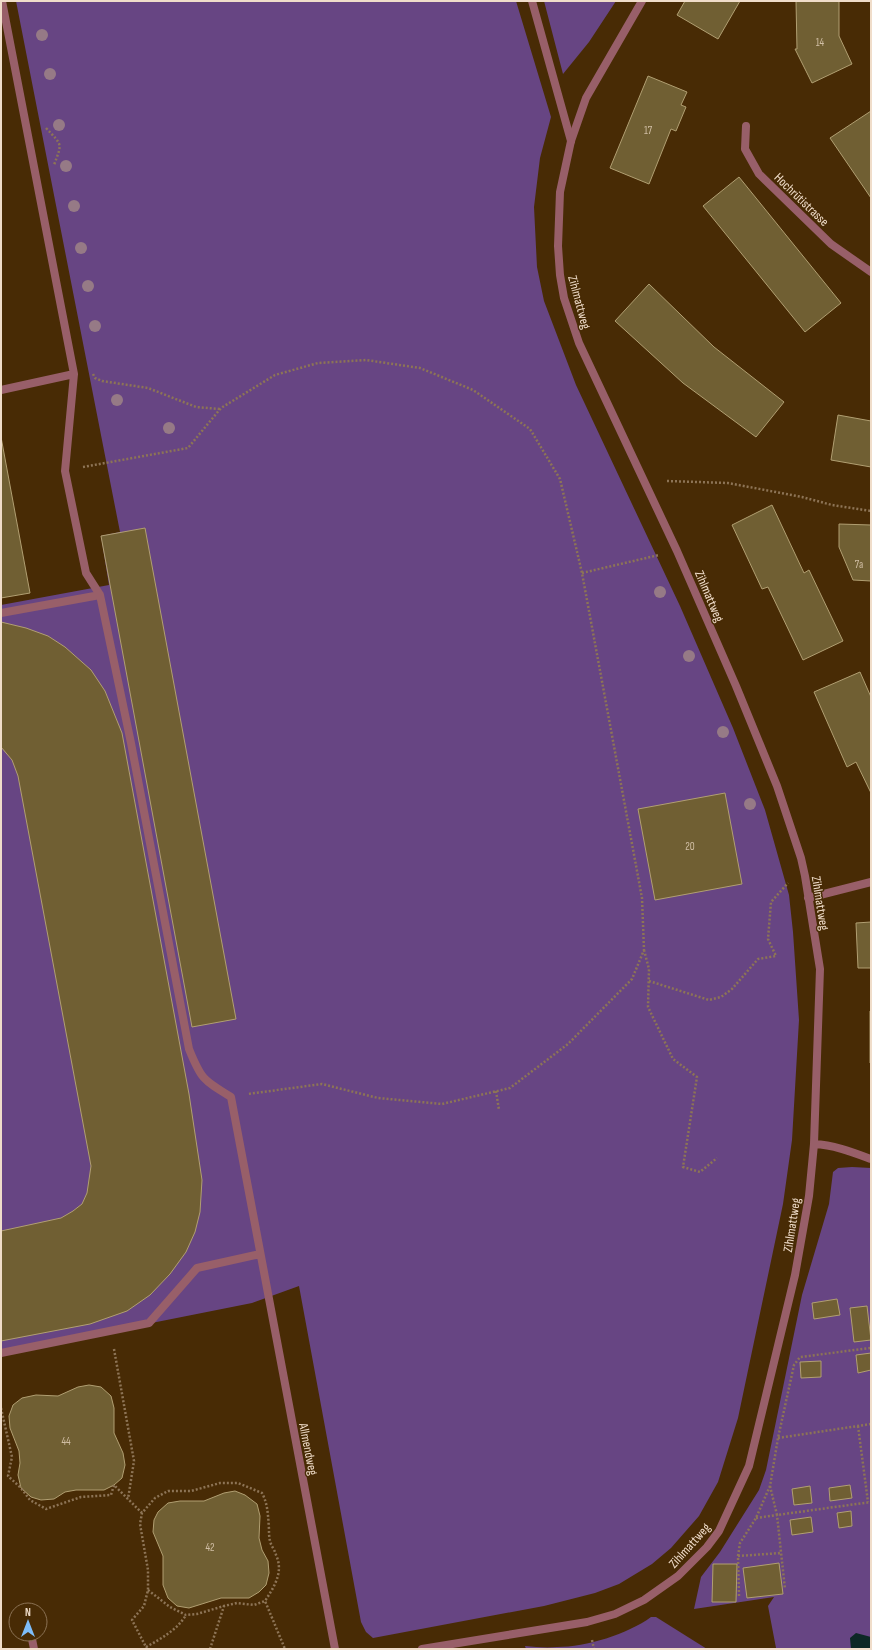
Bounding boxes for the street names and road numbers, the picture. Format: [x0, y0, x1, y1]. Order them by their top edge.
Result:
street label: Hochrütistrasse [771, 170, 832, 230]
street label: Zihlmattweg [564, 274, 594, 331]
street label: Zihlmattweg [691, 568, 727, 625]
street label: Zihlmattweg [808, 875, 832, 931]
street label: Zihlmattweg [780, 1197, 804, 1253]
street label: Allmendweg [295, 1421, 321, 1477]
street label: Zihlmattweg [665, 1520, 714, 1571]

